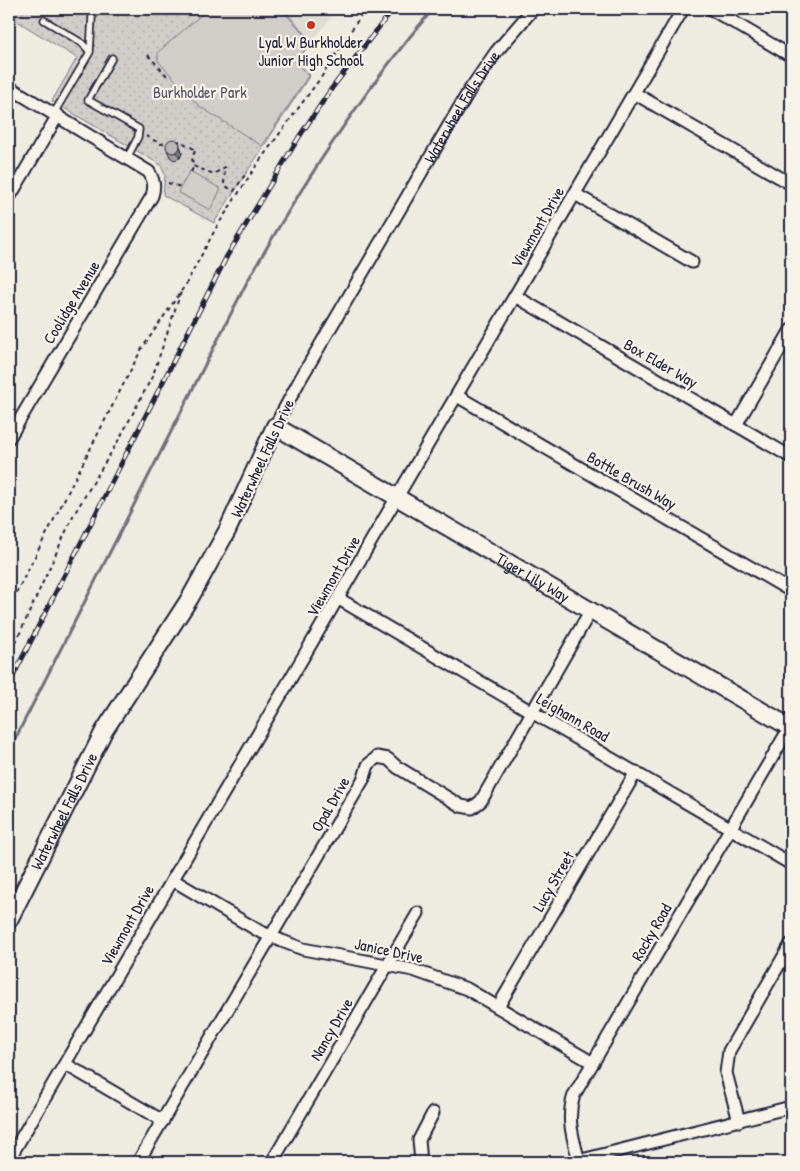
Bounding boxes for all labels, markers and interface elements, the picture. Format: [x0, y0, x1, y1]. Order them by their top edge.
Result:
marker: Lyal W Burkholder Junior High School [305, 19, 317, 31]
place label: Lyal W Burkholder Junior High School [258, 31, 364, 71]
street label: Waterwheel Falls Drive [418, 46, 505, 167]
park label: Burkholder Park [153, 81, 247, 103]
street label: Viewmont Drive [505, 182, 569, 272]
street label: Coolidge Avenue [37, 256, 105, 348]
street label: Box Elder Way [620, 333, 702, 393]
street label: Waterwheel Falls Drive [225, 395, 299, 521]
street label: Bottle Brush Way [583, 445, 681, 515]
street label: Viewmont Drive [301, 531, 365, 621]
street label: Tiger Lily Way [492, 547, 574, 607]
street label: Leighann Road [533, 687, 613, 747]
street label: Waterwheel Falls Drive [25, 748, 103, 873]
street label: Opal Drive [305, 772, 355, 836]
street label: Lucy Street [527, 846, 579, 915]
street label: Viewmont Drive [95, 880, 159, 970]
street label: Rocky Road [626, 899, 676, 965]
street label: Janice Drive [353, 932, 426, 968]
street label: Nancy Drive [304, 993, 358, 1064]

